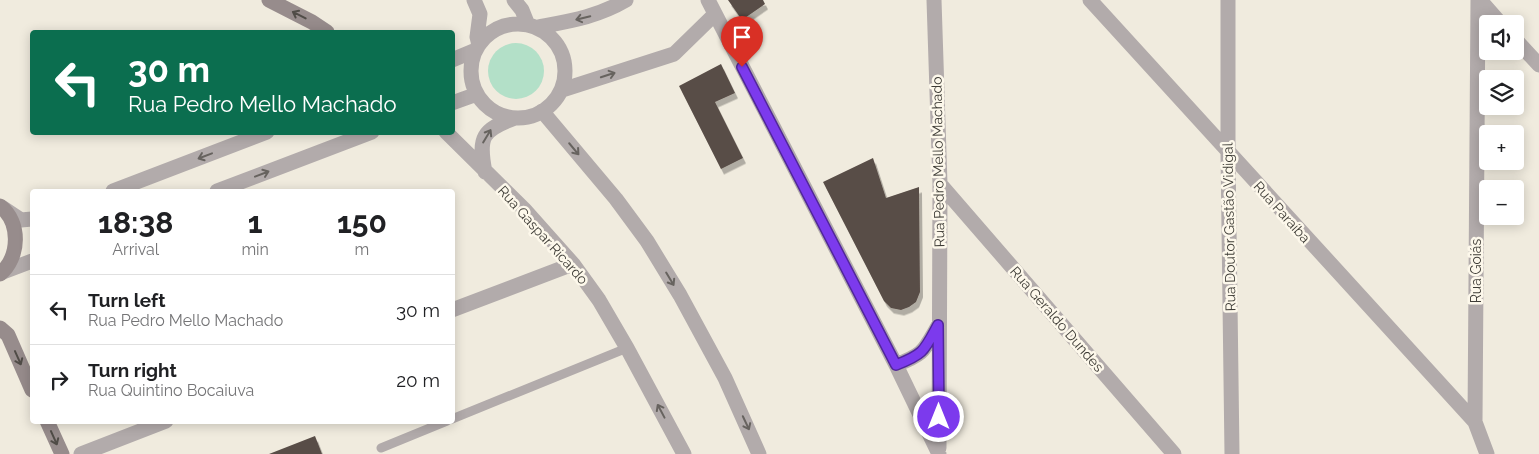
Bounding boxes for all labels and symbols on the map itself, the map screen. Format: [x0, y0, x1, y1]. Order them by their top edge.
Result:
one-way arrow [291, 10, 306, 20]
one-way arrow [576, 14, 592, 23]
pin [721, 16, 763, 67]
one-way arrow [600, 70, 616, 80]
street label: Rua Pedro Mello Machado [929, 76, 947, 248]
one-way arrow [482, 130, 492, 144]
one-way arrow [568, 142, 579, 155]
street label: Rua Doutor Gastão Vidigal [1220, 142, 1238, 312]
one-way arrow [198, 152, 213, 161]
one-way arrow [254, 169, 269, 178]
street label: Rua Paraíba [1250, 178, 1314, 246]
street label: Rua Gaspar Ricardo [495, 183, 591, 287]
street label: Rua Goiás [1468, 239, 1484, 303]
street label: Rua Geraldo Dundes [1007, 263, 1107, 375]
one-way arrow [666, 272, 676, 286]
one-way arrow [14, 350, 23, 365]
position arrow [912, 390, 964, 442]
one-way arrow [656, 403, 666, 418]
one-way arrow [742, 415, 751, 430]
one-way arrow [50, 430, 59, 445]

